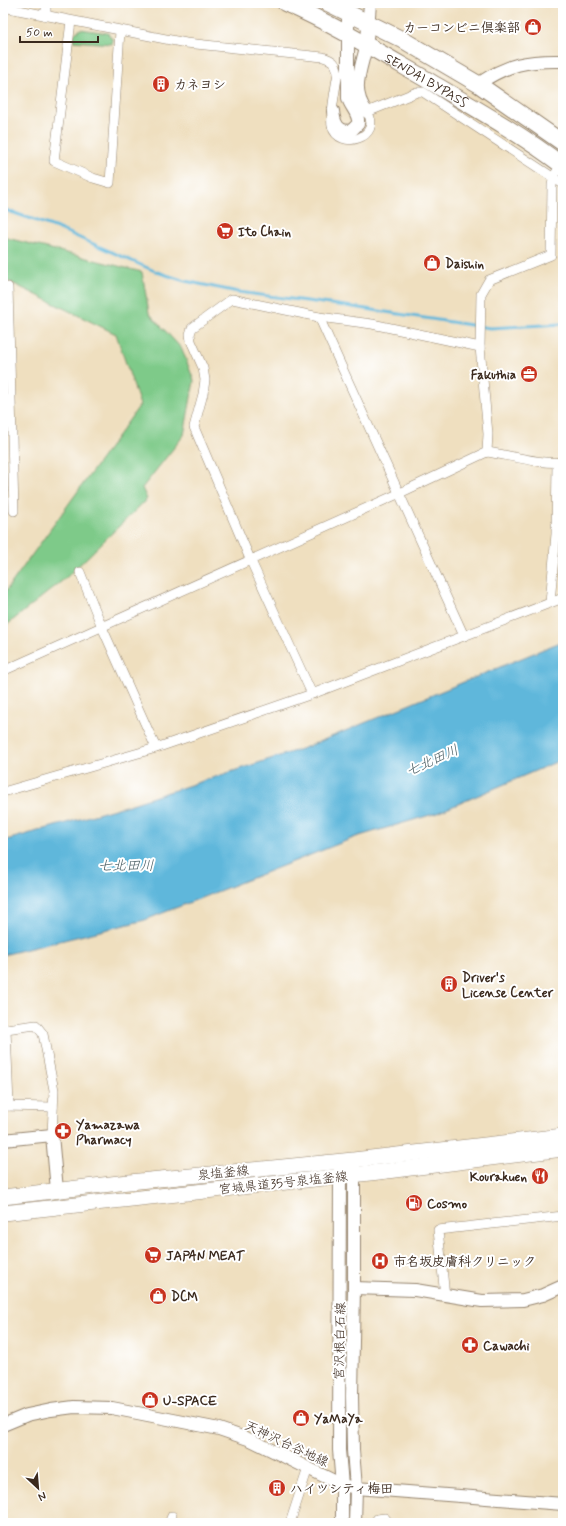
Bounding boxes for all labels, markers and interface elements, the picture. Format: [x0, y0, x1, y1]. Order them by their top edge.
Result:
shop icon: カーコンビニ倶楽部 [523, 17, 543, 37]
scale bar [20, 18, 98, 44]
place label: カーコンビニ倶楽部 [403, 20, 520, 37]
text: 50 m [26, 25, 53, 41]
street label: SENDAI BYPASS [381, 50, 471, 112]
building icon: カネヨシ [151, 74, 171, 94]
place label: カネヨシ [174, 77, 226, 94]
supermarket icon: Ito Chain [215, 221, 235, 241]
place label: Ito Chain [238, 224, 291, 241]
shop icon: Daishin [422, 253, 442, 273]
place label: Daishin [445, 256, 484, 273]
office icon: Fakuthia [519, 364, 539, 384]
place label: Fakuthia [471, 367, 516, 384]
water label: 七北田川 [403, 741, 462, 781]
water label: 七北田川 [98, 857, 154, 875]
place label: Driver's License Center [462, 970, 554, 1002]
building icon: Driver's License Center [439, 974, 459, 994]
place label: Yamazawa Pharmacy [76, 1117, 140, 1149]
pharmacy icon: Yamazawa Pharmacy [53, 1121, 73, 1141]
street label: 泉塩釜線 [196, 1162, 251, 1185]
restaurant icon: Kourakuen [530, 1166, 550, 1186]
street label: 宮城県道35号泉塩釜線 [218, 1168, 350, 1199]
place label: Kourakuen [470, 1169, 527, 1186]
fuel station icon: Cosmo [404, 1193, 424, 1213]
place label: Cosmo [427, 1196, 468, 1213]
supermarket icon: JAPAN MEAT [143, 1245, 163, 1265]
place label: JAPAN MEAT [166, 1248, 246, 1265]
hospital icon: 市名坂皮膚科クリニック [370, 1251, 390, 1271]
place label: 市名坂皮膚科クリニック [393, 1254, 536, 1271]
shop icon: DCM [148, 1286, 168, 1306]
place label: DCM [171, 1289, 198, 1306]
street label: 宮沢根白石線 [331, 1301, 350, 1380]
pharmacy icon: Cawachi [460, 1335, 480, 1355]
place label: Cawachi [483, 1338, 530, 1355]
shop icon: U-SPACE [140, 1390, 160, 1410]
place label: U-SPACE [163, 1393, 218, 1410]
shop icon: YaMaYa [291, 1408, 311, 1428]
place label: YaMaYa [314, 1411, 364, 1428]
street label: 天神沢台谷地線 [242, 1417, 332, 1472]
north arrow [18, 1468, 58, 1508]
building icon: ハイツシティ梅田 [267, 1478, 287, 1498]
place label: ハイツシティ梅田 [290, 1481, 393, 1498]
text: N [36, 1488, 48, 1504]

